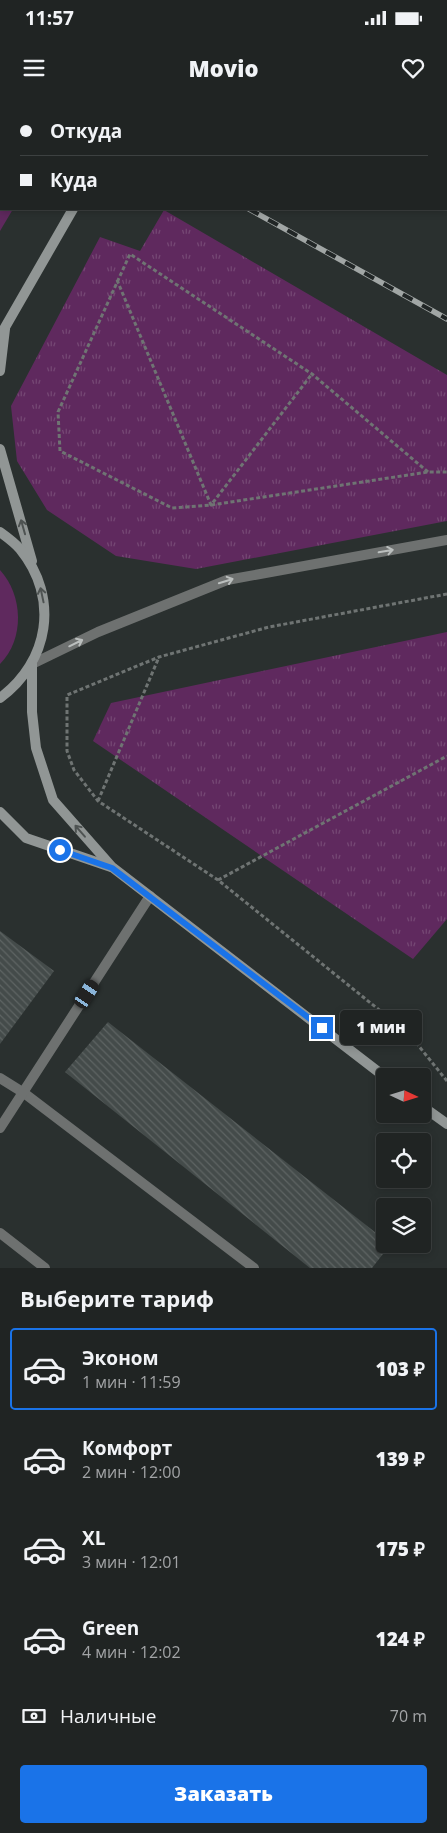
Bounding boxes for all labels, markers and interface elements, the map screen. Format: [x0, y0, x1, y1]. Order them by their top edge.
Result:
text: 11:57 [25, 5, 74, 31]
text: Movio [189, 53, 258, 83]
icon: menu [20, 54, 48, 82]
icon: heart [399, 54, 427, 82]
text: Откуда [50, 118, 122, 144]
text: Куда [50, 167, 98, 193]
one-way arrow [17, 520, 27, 536]
one-way arrow [378, 546, 394, 556]
one-way arrow [218, 575, 234, 585]
one-way arrow [37, 588, 46, 604]
one-way arrow [68, 638, 83, 647]
one-way arrow [75, 824, 86, 837]
route start [49, 839, 71, 861]
car [72, 977, 101, 1011]
callout: 1 мин [340, 1010, 422, 1046]
text: 1 мин [356, 1016, 406, 1038]
route end [311, 1017, 333, 1039]
north arrow [376, 1068, 431, 1122]
map controls [376, 1068, 431, 1253]
button: locate [376, 1133, 431, 1188]
button: layers [376, 1198, 431, 1253]
text: Выберите тариф [20, 1283, 214, 1313]
text: Эконом [82, 1345, 159, 1371]
icon: car [22, 1347, 67, 1392]
text: 103 ₽ [376, 1356, 425, 1382]
text: 1 мин · 11:59 [82, 1371, 181, 1393]
text: Комфорт [82, 1435, 172, 1461]
icon: car [22, 1437, 67, 1482]
text: 139 ₽ [376, 1446, 425, 1472]
text: 2 мин · 12:00 [82, 1461, 181, 1483]
text: XL [82, 1525, 105, 1551]
icon: car [22, 1527, 67, 1572]
text: 175 ₽ [376, 1536, 425, 1562]
text: 3 мин · 12:01 [82, 1551, 181, 1573]
text: Green [82, 1615, 139, 1641]
icon: car [22, 1617, 67, 1662]
text: 124 ₽ [376, 1626, 425, 1652]
text: 4 мин · 12:02 [82, 1641, 181, 1663]
icon: cash [20, 1702, 48, 1730]
text: Наличные [60, 1703, 156, 1729]
text: 70 m [390, 1705, 427, 1727]
button: Заказать [20, 1765, 427, 1823]

